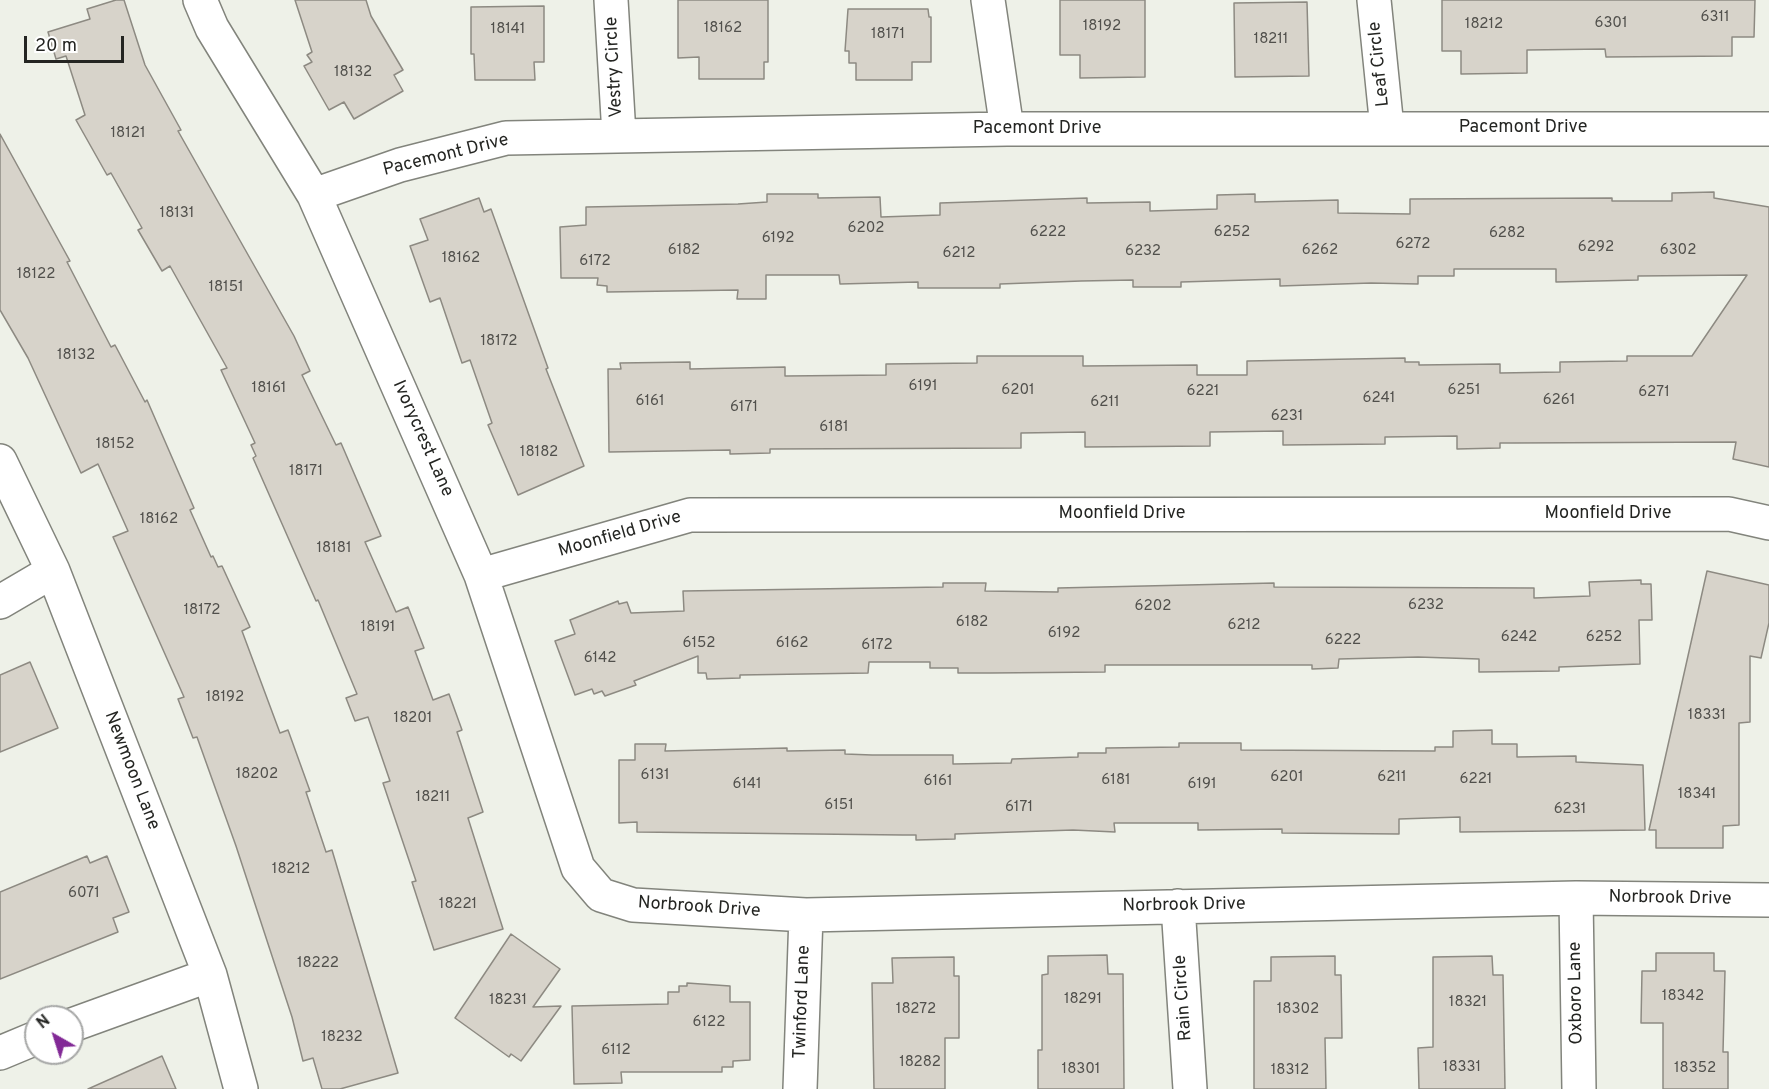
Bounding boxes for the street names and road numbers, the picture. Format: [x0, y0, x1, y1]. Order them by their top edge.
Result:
street label: Vestry Circle [602, 16, 628, 118]
street label: Leaf Circle [1365, 20, 1395, 108]
street label: Pacemont Drive [1459, 117, 1587, 139]
street label: Pacemont Drive [973, 118, 1101, 140]
street label: Pacemont Drive [381, 130, 511, 182]
street label: Ivorycrest Lane [387, 378, 457, 500]
street label: Moonfield Drive [1059, 503, 1185, 525]
street label: Moonfield Drive [1545, 503, 1671, 525]
street label: Moonfield Drive [556, 507, 684, 563]
street label: Newmoon Lane [98, 709, 164, 833]
street label: Norbrook Drive [1608, 887, 1732, 911]
street label: Norbrook Drive [637, 893, 761, 923]
street label: Norbrook Drive [1122, 894, 1246, 918]
street label: Oxboro Lane [1565, 941, 1589, 1045]
street label: Twinford Lane [790, 945, 816, 1059]
street label: Rain Circle [1170, 954, 1198, 1042]

